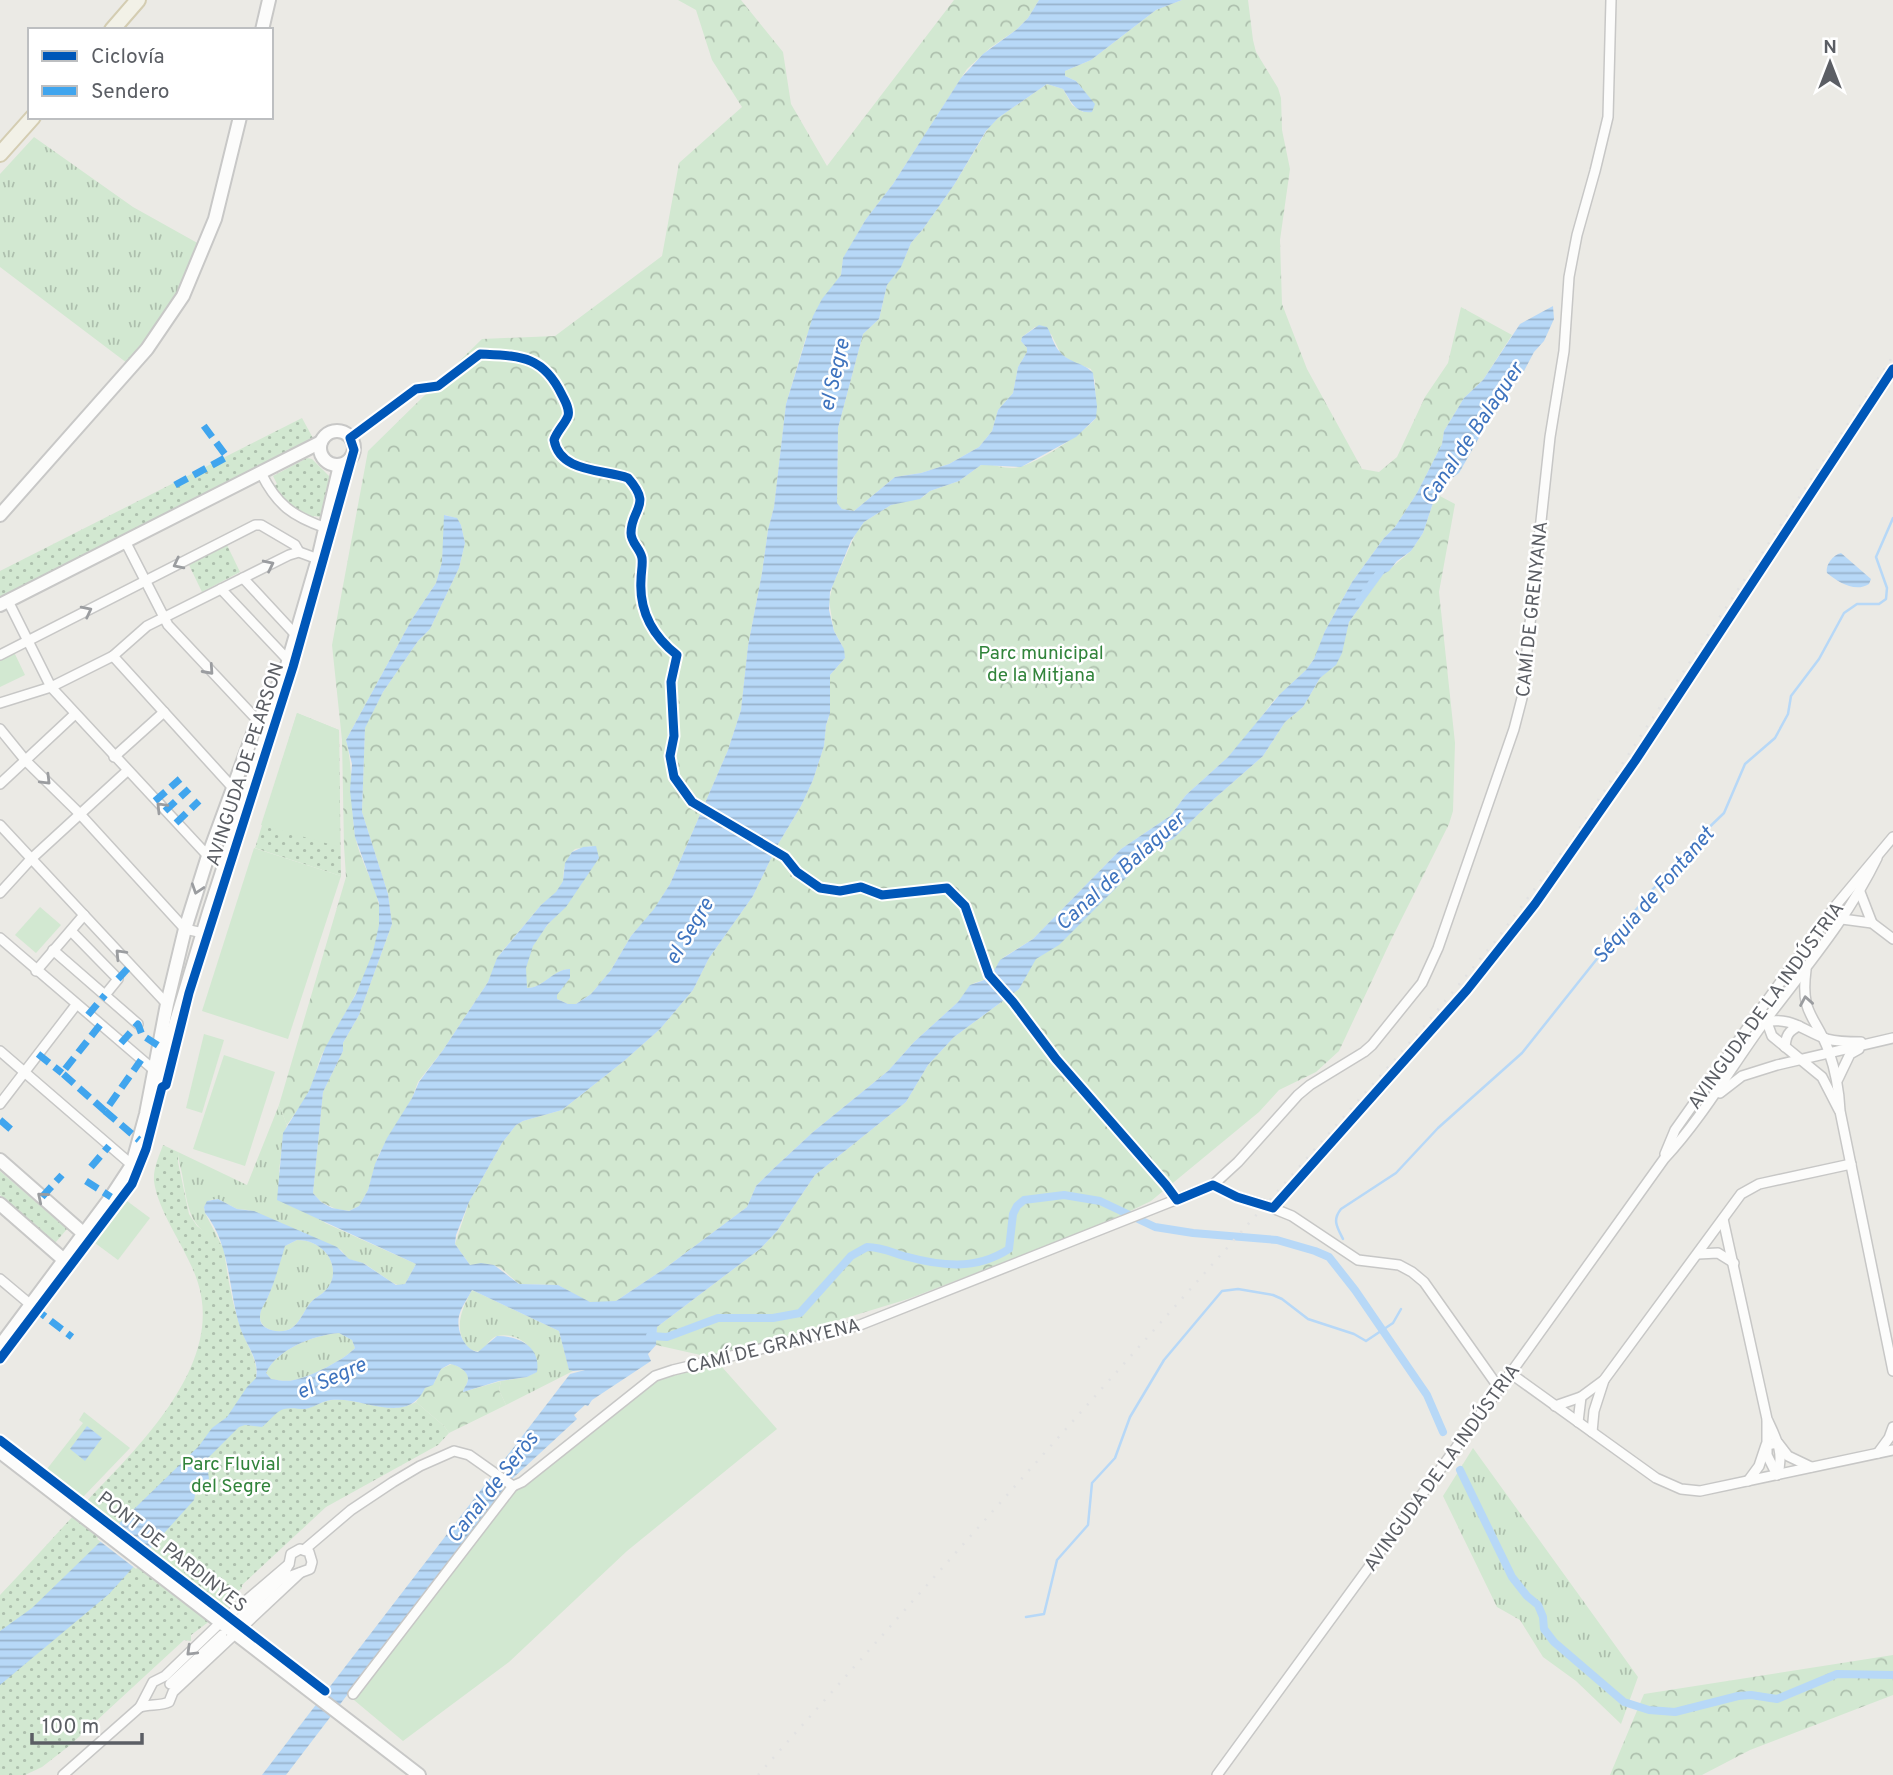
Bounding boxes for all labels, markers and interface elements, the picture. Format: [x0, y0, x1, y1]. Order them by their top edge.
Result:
legend [28, 28, 273, 119]
north arrow [1795, 28, 1865, 98]
text: N [1823, 36, 1837, 60]
text: Ciclovía [91, 44, 165, 71]
text: Sendero [91, 79, 170, 106]
water label: el Segre [814, 335, 857, 414]
water label: Canal de Balaguer [1416, 356, 1532, 510]
street label: CAMÍ DE GRENYANA [1511, 520, 1554, 699]
one-way arrow [173, 556, 185, 570]
one-way arrow [262, 559, 274, 573]
one-way arrow [80, 606, 92, 620]
park label: Parc municipal de la Mitjana [978, 642, 1104, 688]
street label: AVINGUDA DE PEARSON [202, 660, 290, 870]
one-way arrow [200, 661, 213, 674]
one-way arrow [37, 771, 50, 784]
one-way arrow [156, 802, 169, 815]
water label: Canal de Balaguer [1050, 805, 1193, 938]
water label: Séquia de Fontanet [1587, 821, 1722, 970]
one-way arrow [191, 883, 206, 895]
water label: el Segre [660, 892, 721, 970]
street label: AVINGUDA DE LA INDÚSTRIA [1682, 897, 1850, 1115]
one-way arrow [116, 949, 129, 962]
one-way arrow [1800, 995, 1815, 1007]
one-way arrow [37, 1193, 50, 1205]
street label: CAMÍ DE GRANYENA [684, 1313, 863, 1380]
water label: el Segre [293, 1352, 372, 1407]
street label: AVINGUDA DE LA INDÚSTRIA [1358, 1359, 1526, 1577]
water label: Canal de Seròs [441, 1426, 545, 1549]
park label: Parc Fluvial del Segre [182, 1453, 280, 1499]
street label: PONT DE PARDINYES [92, 1487, 251, 1618]
one-way arrow [186, 1643, 199, 1656]
scale bar [32, 1702, 142, 1746]
text: 100 m [42, 1714, 99, 1741]

